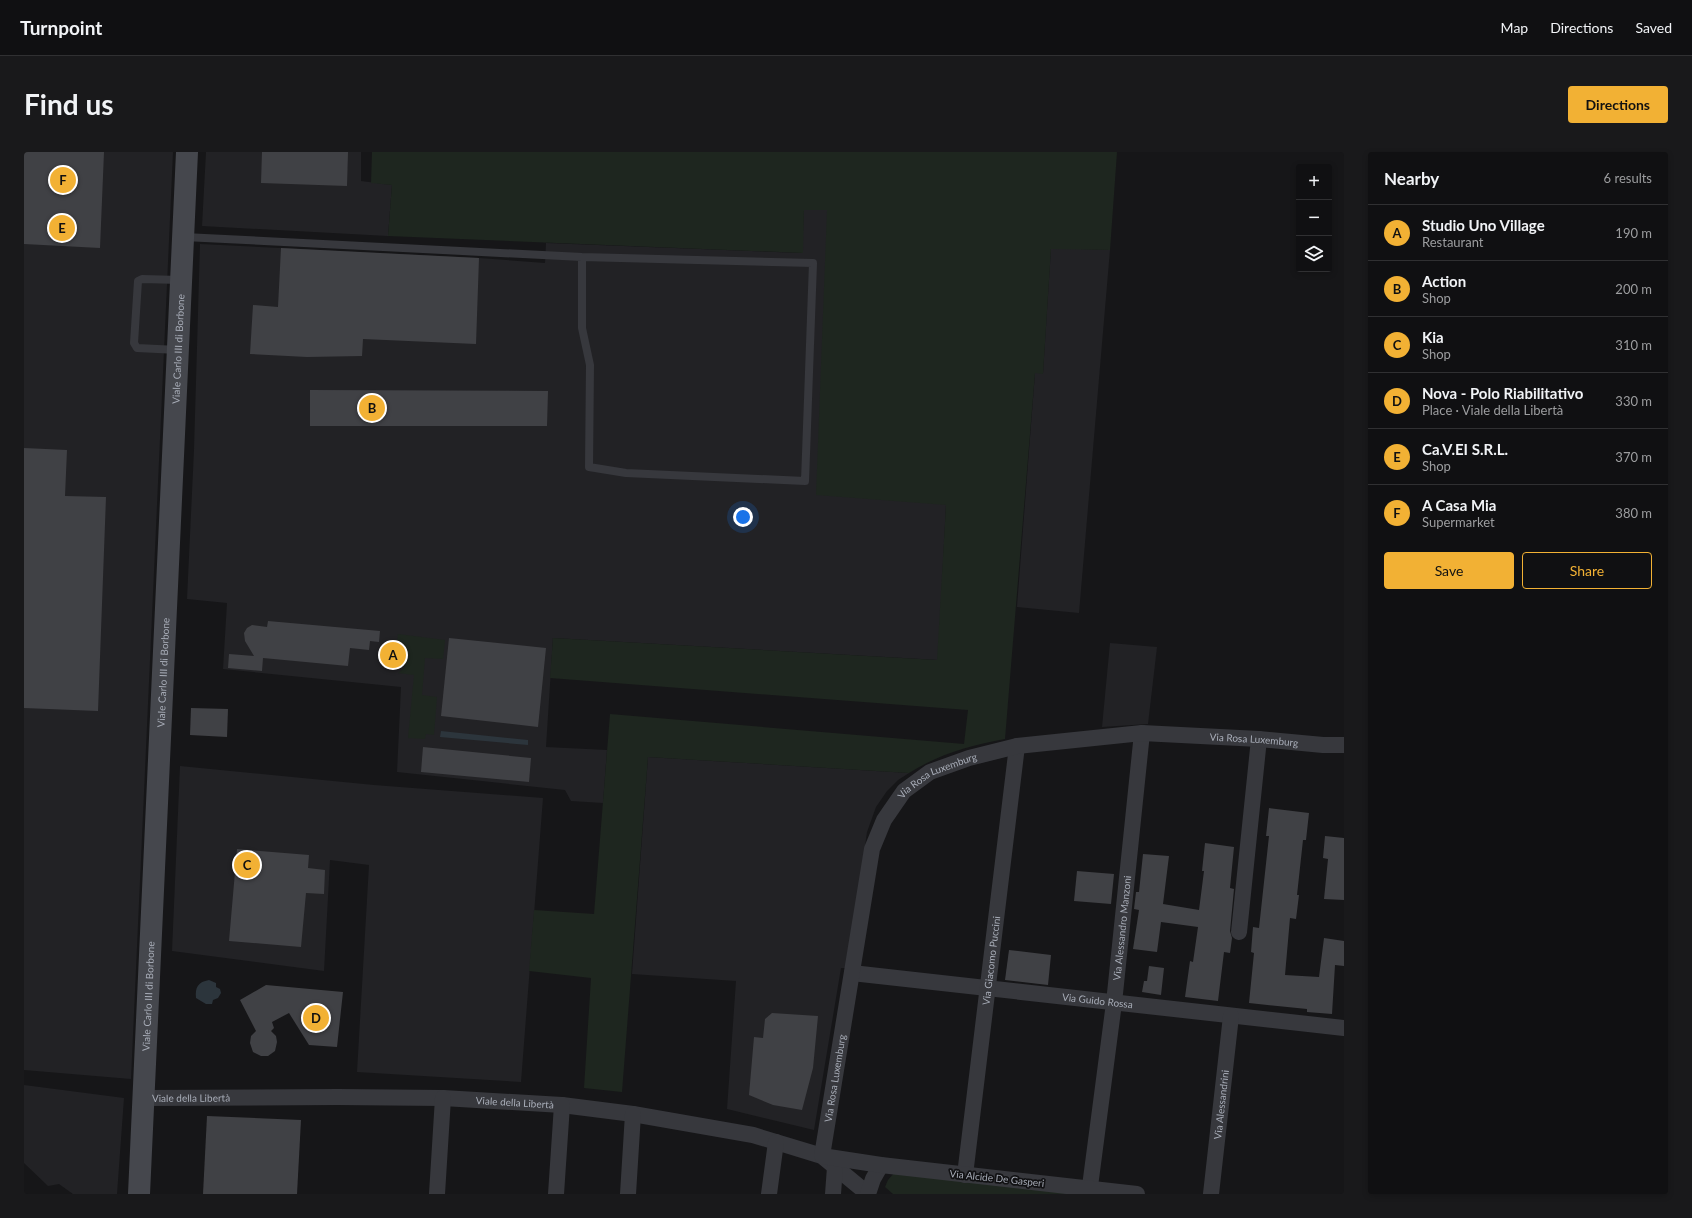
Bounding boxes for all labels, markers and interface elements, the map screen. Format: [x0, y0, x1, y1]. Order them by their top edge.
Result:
text: Turnpoint [20, 16, 102, 39]
text: Map [1501, 19, 1528, 36]
text: Directions [1550, 19, 1613, 36]
text: Saved [1635, 19, 1672, 36]
button: Directions [1568, 86, 1668, 123]
text: Find us [24, 87, 114, 121]
map controls [1296, 164, 1332, 272]
button: + [1296, 164, 1332, 200]
pin: F [50, 165, 76, 195]
text: Nearby [1384, 168, 1439, 189]
text: 6 results [1604, 170, 1652, 186]
button: − [1296, 200, 1332, 236]
pin: E [49, 213, 75, 243]
text: Studio Uno Village [1422, 216, 1545, 234]
text: A [1392, 225, 1402, 241]
text: 190 m [1615, 225, 1652, 241]
text: Restaurant [1422, 234, 1484, 250]
button: layers [1296, 236, 1332, 272]
text: Action [1422, 272, 1466, 290]
text: B [1393, 281, 1401, 297]
text: 200 m [1615, 281, 1652, 297]
text: Shop [1422, 290, 1451, 306]
street label: Viale Carlo III di Borbone [169, 294, 186, 404]
text: Kia [1422, 328, 1444, 346]
text: C [1393, 337, 1401, 353]
text: 310 m [1615, 337, 1652, 353]
text: Shop [1422, 346, 1451, 362]
text: Nova - Polo Riabilitativo [1422, 384, 1583, 402]
pin: B [359, 393, 385, 423]
text: D [1392, 393, 1402, 409]
text: 330 m [1615, 393, 1652, 409]
text: Place · Viale della Libertà [1422, 402, 1563, 418]
text: Ca.V.EI S.R.L. [1422, 440, 1508, 458]
text: E [1393, 449, 1401, 465]
text: 370 m [1615, 449, 1652, 465]
text: Shop [1422, 458, 1451, 474]
text: A Casa Mia [1422, 496, 1496, 514]
text: F [1393, 505, 1401, 521]
text: 380 m [1615, 505, 1652, 521]
your location [733, 507, 753, 527]
text: Supermarket [1422, 514, 1495, 530]
button: Save [1384, 552, 1514, 589]
button: Share [1522, 552, 1652, 589]
street label: Viale Carlo III di Borbone [155, 617, 172, 728]
pin: A [380, 640, 406, 670]
street label: Via Rosa Luxemburg [1209, 730, 1299, 749]
street label: Via Rosa Luxemburg [895, 750, 978, 801]
pin: C [234, 850, 260, 880]
street label: Via Alessandro Manzoni [1110, 875, 1133, 981]
street label: Via Giacomo Puccini [980, 915, 1002, 1006]
street label: Viale Carlo III di Borbone [140, 941, 157, 1051]
street label: Via Guido Rossa [1061, 991, 1133, 1010]
pin: D [303, 1003, 329, 1033]
street label: Via Rosa Luxemburg [822, 1034, 848, 1123]
street label: Via Alessandrini [1211, 1069, 1231, 1140]
street label: Viale della Libertà [152, 1092, 230, 1104]
street label: Viale della Libertà [475, 1094, 554, 1111]
street label: Via Alcide De Gasperi [949, 1167, 1045, 1189]

